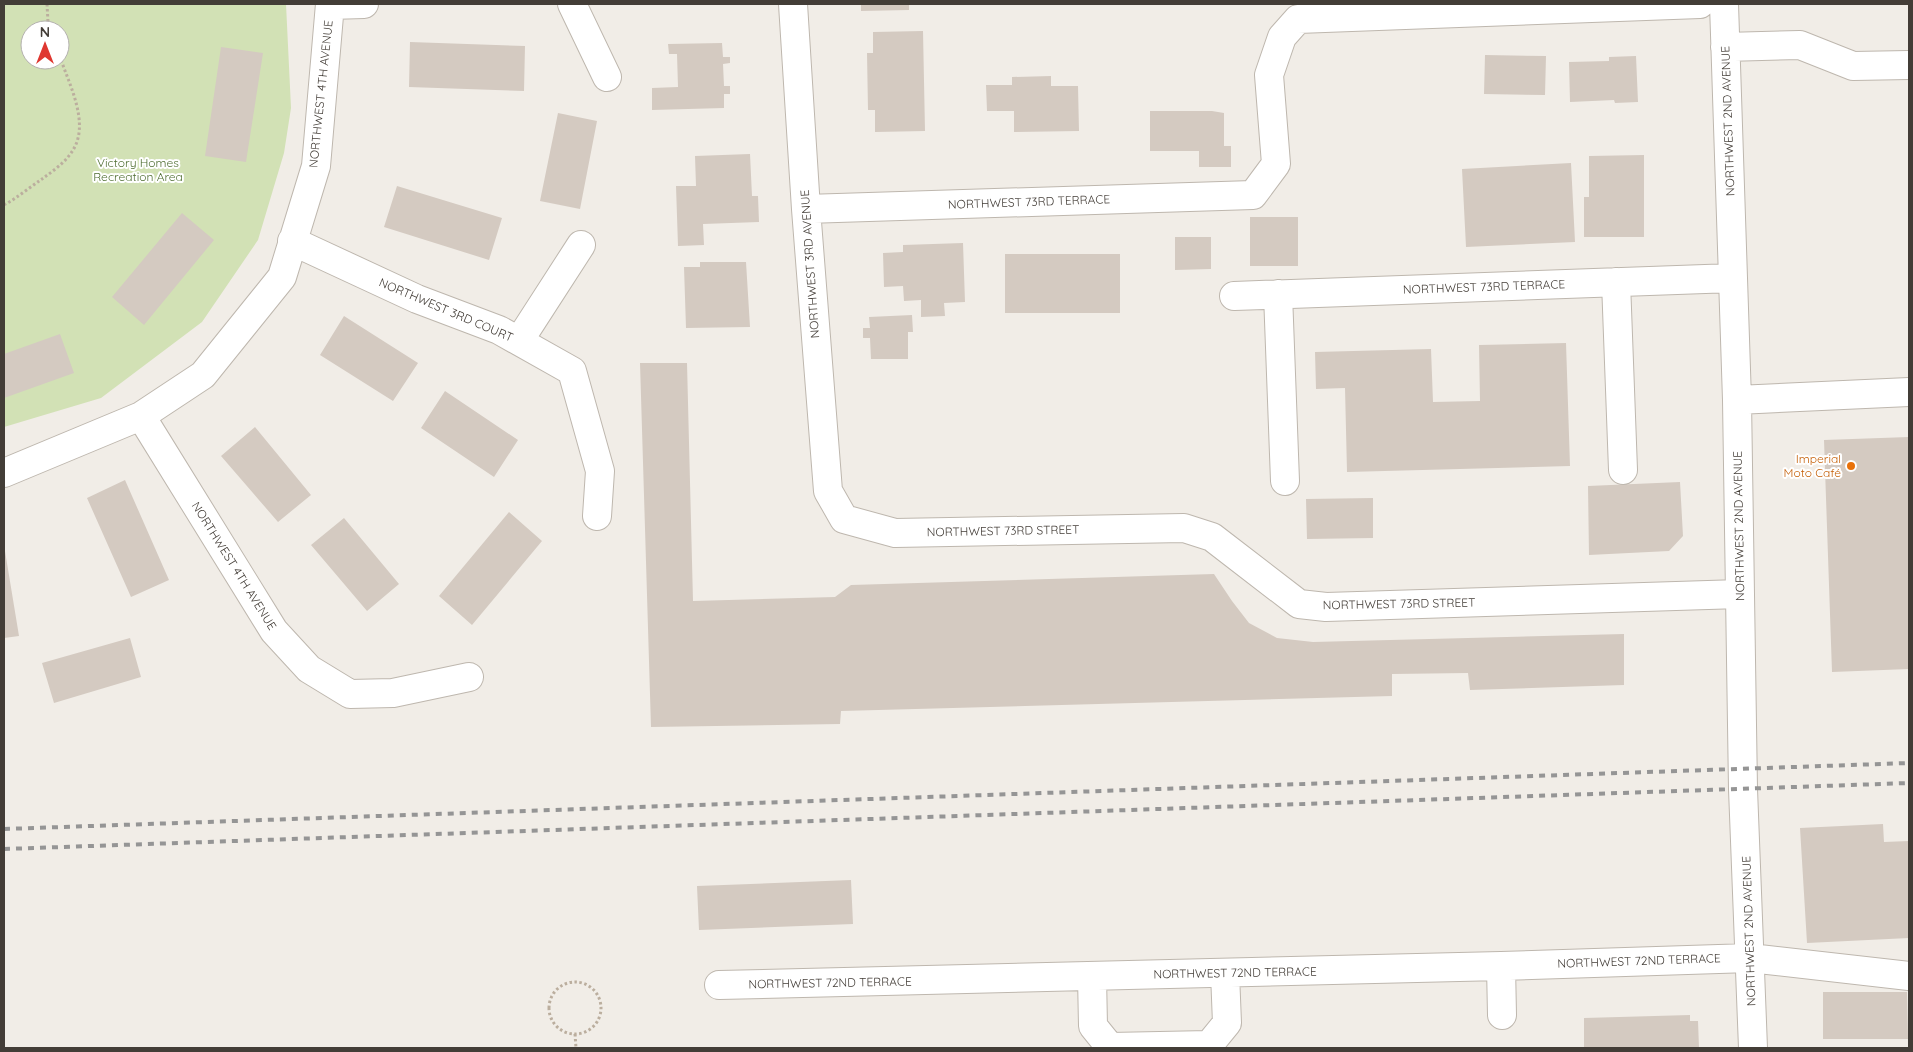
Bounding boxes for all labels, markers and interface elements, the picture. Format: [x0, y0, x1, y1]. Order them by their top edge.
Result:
street label: NORTHWEST 4TH AVENUE [305, 19, 336, 169]
north arrow [20, 20, 70, 70]
text: N [40, 23, 50, 41]
street label: NORTHWEST 2ND AVENUE [1717, 46, 1738, 196]
park label: Victory Homes Recreation Area [93, 155, 183, 184]
street label: NORTHWEST 3RD AVENUE [797, 189, 822, 339]
street label: NORTHWEST 73RD TERRACE [948, 191, 1110, 212]
street label: NORTHWEST 3RD COURT [377, 274, 516, 345]
street label: NORTHWEST 73RD TERRACE [1403, 276, 1565, 297]
street label: NORTHWEST 2ND AVENUE [1730, 451, 1747, 601]
place label: Imperial Moto Café [1784, 451, 1841, 480]
marker: Imperial Moto Café [1845, 460, 1857, 472]
street label: NORTHWEST 4TH AVENUE [189, 499, 280, 633]
street label: NORTHWEST 73RD STREET [927, 522, 1079, 539]
street label: NORTHWEST 73RD STREET [1323, 595, 1475, 612]
street label: NORTHWEST 2ND AVENUE [1738, 856, 1759, 1006]
street label: NORTHWEST 72ND TERRACE [1557, 950, 1721, 971]
street label: NORTHWEST 72ND TERRACE [1153, 964, 1317, 981]
street label: NORTHWEST 72ND TERRACE [748, 974, 912, 991]

